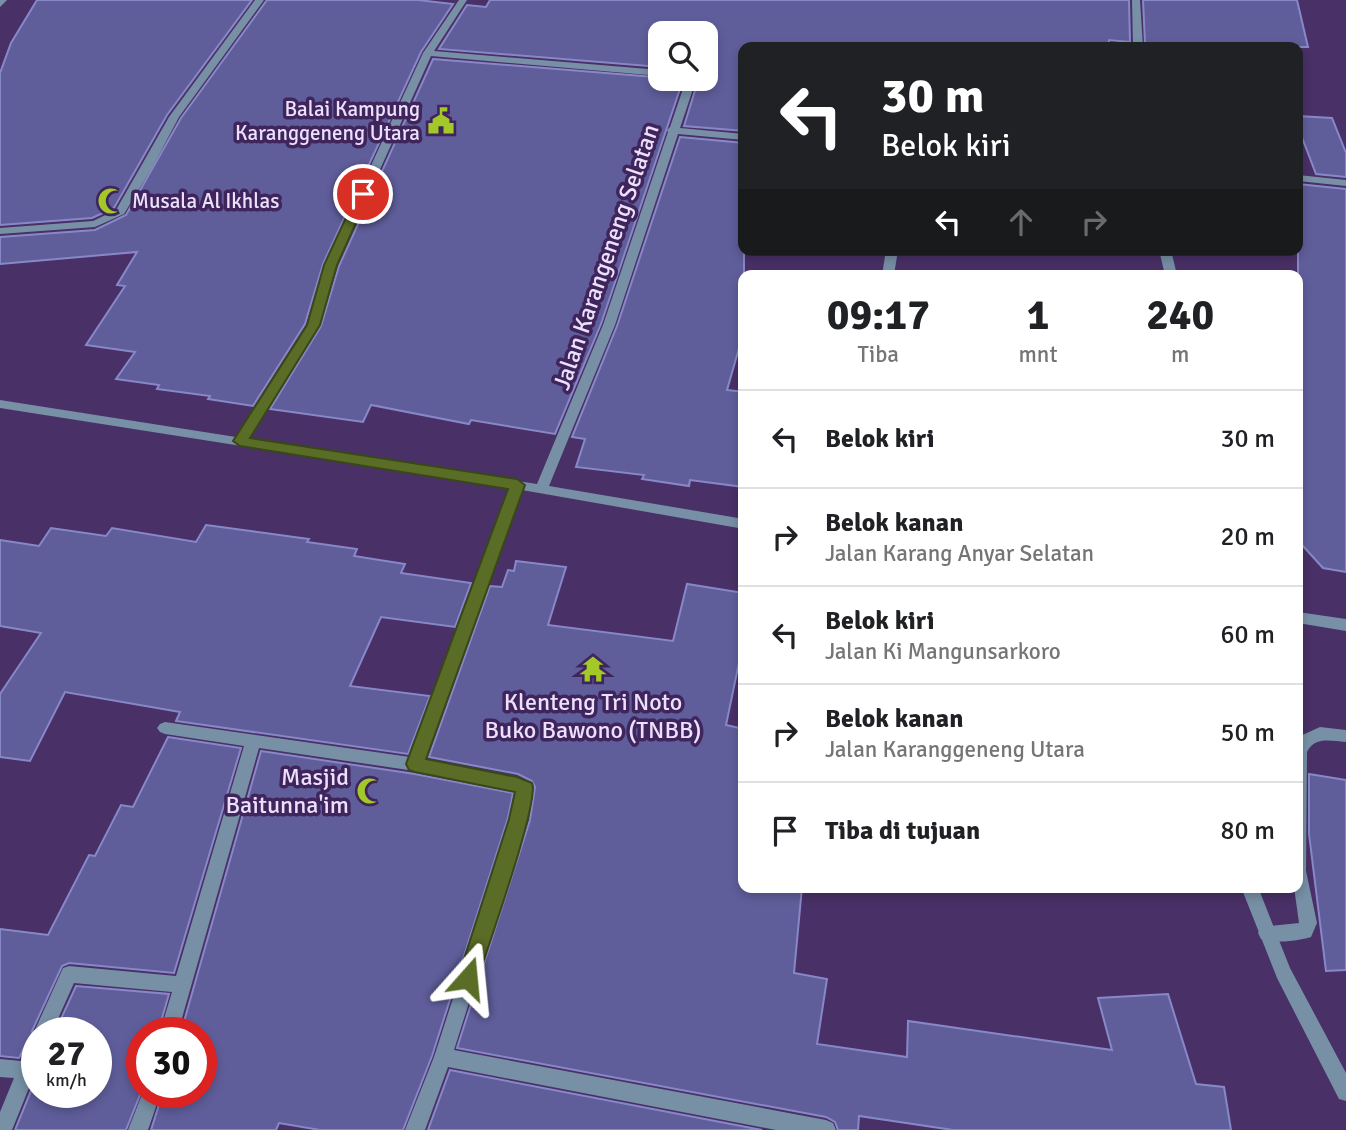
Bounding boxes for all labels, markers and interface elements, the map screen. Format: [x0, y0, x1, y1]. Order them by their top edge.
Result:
map controls [648, 21, 718, 91]
button: search [648, 21, 718, 91]
text: 30 m [881, 66, 984, 126]
icon: left [766, 70, 857, 161]
place label: Balai Kampung Karanggeneng Utara [235, 96, 420, 146]
public building icon: Balai Kampung Karanggeneng Utara [426, 106, 456, 136]
street label: Jalan Karangeneng Selatan [546, 120, 666, 394]
text: Belok kiri [881, 126, 1011, 165]
pin [333, 164, 393, 224]
icon: arrive [344, 175, 382, 213]
mosque icon: Musala Al Ikhlas [96, 186, 126, 216]
place label: Musala Al Ikhlas [132, 188, 279, 214]
icon: left [929, 203, 967, 241]
icon: ahead [1002, 203, 1040, 241]
icon: right [1075, 203, 1113, 241]
text: 09:17 [827, 290, 930, 341]
text: 1 [1027, 290, 1049, 341]
text: 240 [1146, 290, 1214, 341]
text: Tiba [858, 340, 899, 369]
text: mnt [1019, 340, 1057, 369]
text: m [1171, 340, 1189, 369]
icon: left [766, 420, 804, 458]
text: Belok kiri [825, 423, 934, 455]
text: 30 m [1220, 423, 1275, 455]
text: Belok kanan [825, 507, 963, 539]
icon: right [766, 518, 804, 556]
text: 20 m [1220, 521, 1275, 553]
text: Jalan Karang Anyar Selatan [825, 539, 1094, 568]
text: Belok kiri [825, 605, 934, 637]
icon: left [766, 616, 804, 654]
text: 60 m [1220, 619, 1275, 651]
text: Jalan Ki Mangunsarkoro [825, 637, 1061, 666]
temple icon: Klenteng Tri Noto Buko Bawono (TNBB) [578, 654, 608, 684]
place label: Klenteng Tri Noto Buko Bawono (TNBB) [485, 687, 701, 745]
text: Belok kanan [825, 703, 963, 735]
icon: right [766, 714, 804, 752]
text: 50 m [1220, 717, 1275, 749]
text: Jalan Karanggeneng Utara [825, 735, 1085, 764]
place label: Masjid Baitunna'im [225, 762, 349, 820]
mosque icon: Masjid Baitunna'im [355, 776, 385, 806]
icon: arrive [766, 812, 804, 850]
text: Tiba di tujuan [825, 815, 980, 847]
text: 80 m [1220, 815, 1275, 847]
position arrow [431, 941, 505, 1015]
speed limit sign: 30 [126, 1017, 217, 1108]
text: 27 [48, 1032, 85, 1075]
text: km/h [46, 1069, 87, 1091]

